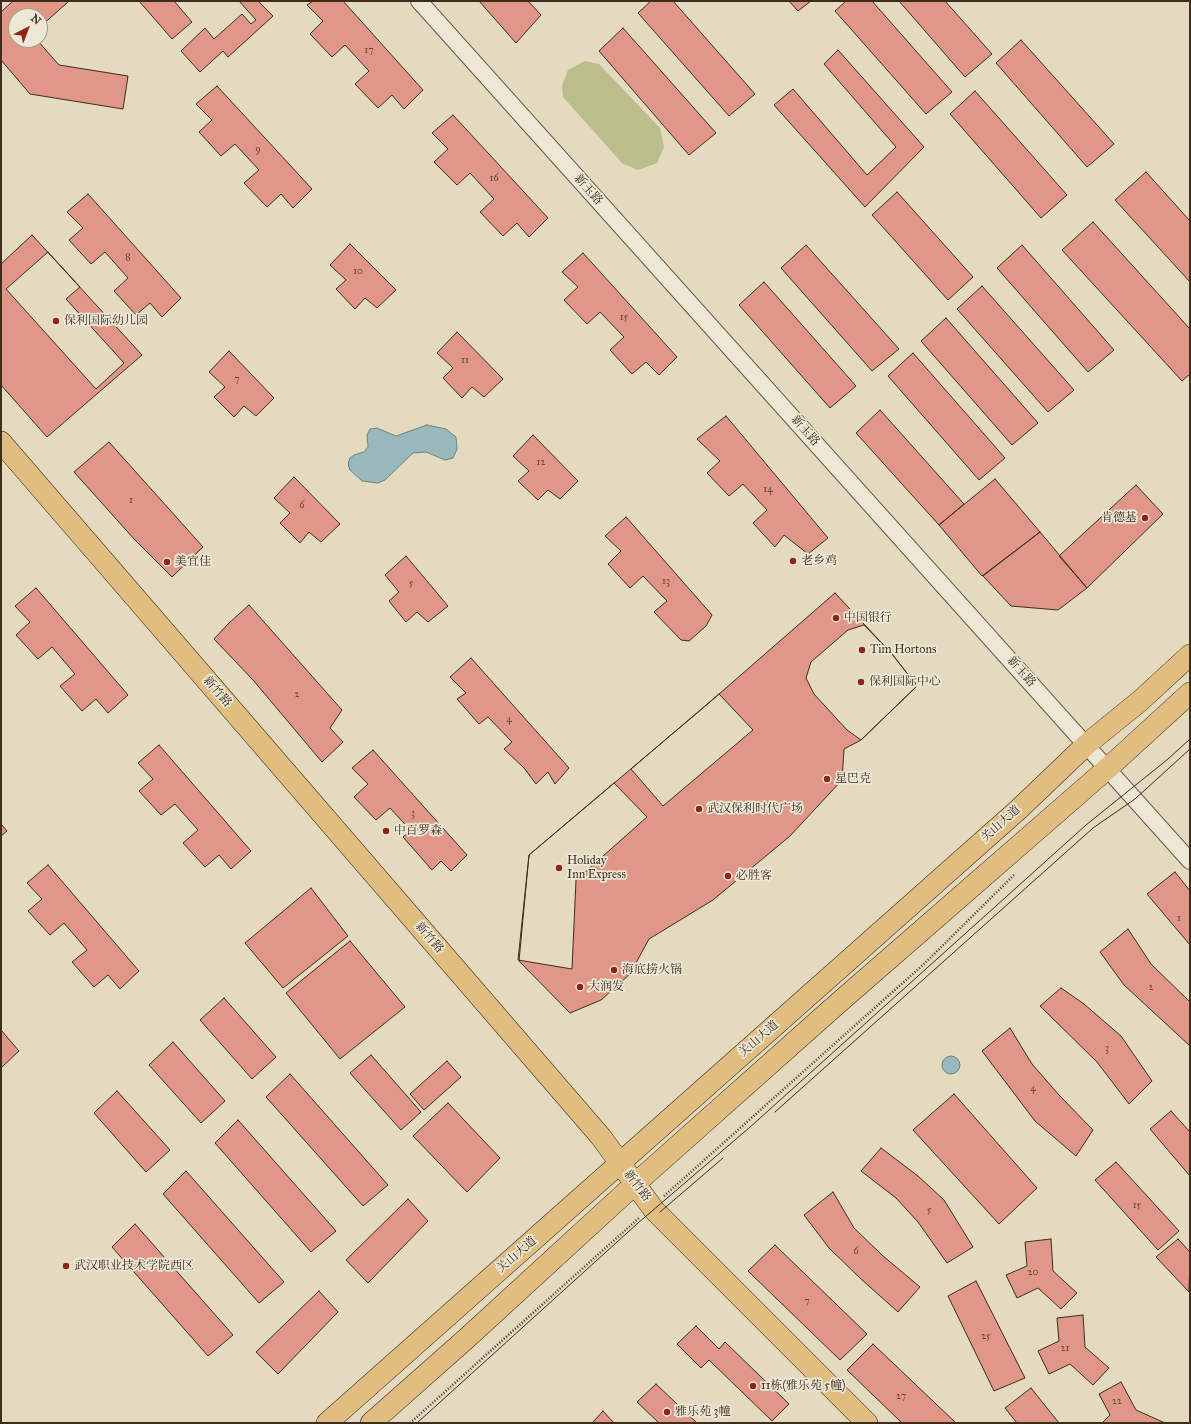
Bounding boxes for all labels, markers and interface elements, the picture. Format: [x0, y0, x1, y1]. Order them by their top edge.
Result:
north arrow [8, 8, 48, 48]
text: N [28, 11, 44, 27]
house number: 17 [364, 45, 374, 57]
house number: 9 [255, 144, 261, 156]
street label: 新玉路 [571, 172, 605, 208]
house number: 16 [489, 173, 499, 185]
house number: 8 [125, 252, 131, 264]
house number: 10 [353, 266, 363, 278]
house number: 15 [620, 312, 628, 324]
place label: 保利国际幼儿园 [64, 314, 148, 328]
marker: 保利国际幼儿园 [51, 316, 61, 326]
house number: 11 [461, 355, 469, 367]
house number: 7 [234, 374, 240, 386]
street label: 新玉路 [788, 413, 822, 449]
house number: 12 [537, 457, 545, 469]
house number: 14 [763, 484, 773, 496]
house number: 1 [129, 495, 133, 507]
house number: 6 [299, 500, 305, 512]
place label: 肯德基 [1101, 511, 1137, 525]
marker: 肯德基 [1140, 513, 1150, 523]
place label: 老乡鸡 [801, 554, 837, 568]
place label: 美宜佳 [175, 555, 211, 569]
marker: 老乡鸡 [788, 556, 798, 566]
marker: 美宜佳 [162, 557, 172, 567]
house number: 13 [662, 576, 670, 588]
house number: 5 [409, 578, 413, 590]
place label: 中国银行 [844, 611, 892, 625]
marker: 中国银行 [831, 613, 841, 623]
place label: Tim Hortons [870, 643, 936, 657]
marker: Tim Hortons [857, 645, 867, 655]
street label: 新玉路 [1004, 654, 1038, 690]
street label: 新竹路 [200, 674, 234, 710]
place label: 保利国际中心 [869, 675, 941, 689]
marker: 保利国际中心 [856, 677, 866, 687]
house number: 2 [295, 689, 299, 701]
house number: 4 [506, 714, 512, 726]
place label: 星巴克 [835, 772, 871, 786]
marker: 星巴克 [822, 774, 832, 784]
place label: 武汉保利时代广场 [707, 802, 803, 816]
street label: 关山大道 [978, 803, 1024, 845]
marker: 武汉保利时代广场 [694, 804, 704, 814]
house number: 3 [411, 808, 415, 820]
place label: 中百罗森 [394, 824, 442, 838]
marker: 中百罗森 [381, 826, 391, 836]
place label: Holiday Inn Express [567, 854, 626, 882]
marker: Holiday Inn Express [554, 863, 564, 873]
place label: 必胜客 [736, 869, 772, 883]
marker: 必胜客 [723, 871, 733, 881]
house number: 1 [1177, 913, 1181, 925]
street label: 新竹路 [412, 920, 446, 956]
place label: 海底捞火锅 [622, 963, 682, 977]
marker: 海底捞火锅 [609, 965, 619, 975]
place label: 大润发 [588, 980, 624, 994]
marker: 大润发 [575, 982, 585, 992]
house number: 2 [1149, 982, 1153, 994]
street label: 关山大道 [736, 1018, 782, 1060]
house number: 3 [1105, 1043, 1109, 1055]
house number: 4 [1030, 1083, 1036, 1095]
street label: 新竹路 [620, 1167, 654, 1205]
house number: 15 [1133, 1200, 1141, 1212]
house number: 5 [927, 1205, 931, 1217]
street label: 关山大道 [494, 1234, 540, 1276]
house number: 6 [853, 1246, 859, 1258]
place label: 武汉职业技术学院西区 [74, 1259, 194, 1273]
marker: 武汉职业技术学院西区 [61, 1261, 71, 1271]
house number: 20 [1028, 1267, 1038, 1279]
house number: 7 [804, 1296, 810, 1308]
house number: 25 [981, 1331, 991, 1343]
house number: 21 [1061, 1343, 1069, 1355]
place label: 11栋(雅乐苑 5幢) [761, 1379, 845, 1393]
marker: 11栋(雅乐苑 5幢) [748, 1381, 758, 1391]
house number: 27 [896, 1391, 906, 1403]
house number: 22 [1112, 1396, 1122, 1408]
place label: 雅乐苑 3幢 [675, 1405, 730, 1419]
marker: 雅乐苑 3幢 [662, 1407, 672, 1417]

